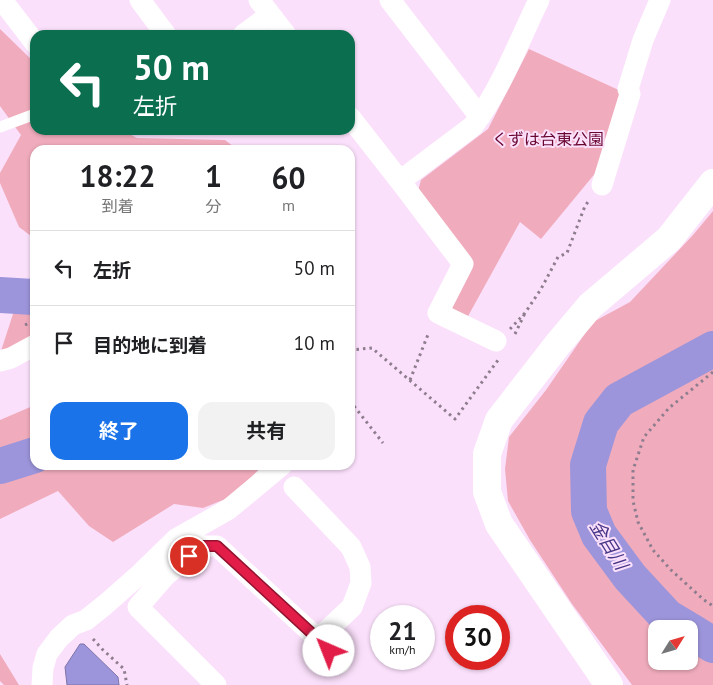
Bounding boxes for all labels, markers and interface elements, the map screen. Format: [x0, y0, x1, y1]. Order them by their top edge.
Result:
text: 50 m [133, 44, 210, 90]
icon: left [50, 50, 115, 115]
text: 左折 [133, 92, 177, 120]
park label: くずは台東公園 [492, 129, 604, 149]
text: 18:22 [79, 156, 156, 195]
text: 1 [205, 156, 222, 195]
text: 60 [272, 158, 306, 197]
text: m [282, 195, 295, 215]
text: 到着 [102, 196, 134, 216]
text: 分 [206, 196, 222, 216]
icon: left [50, 254, 78, 282]
text: 50 m [294, 256, 335, 280]
text: 左折 [93, 258, 131, 282]
icon: arrive [50, 329, 78, 357]
text: 10 m [294, 331, 335, 355]
text: 目的地に到着 [93, 333, 207, 357]
button: 終了 [50, 402, 188, 460]
button: 共有 [198, 402, 335, 460]
water label: 金目川 [585, 516, 634, 576]
pin [168, 535, 210, 577]
icon: arrive [175, 542, 203, 570]
speed limit sign: 30 [445, 605, 510, 670]
text: 21 [388, 615, 417, 647]
north arrow [648, 620, 698, 670]
map controls [648, 620, 698, 670]
position arrow [302, 624, 354, 676]
text: km/h [389, 642, 416, 657]

